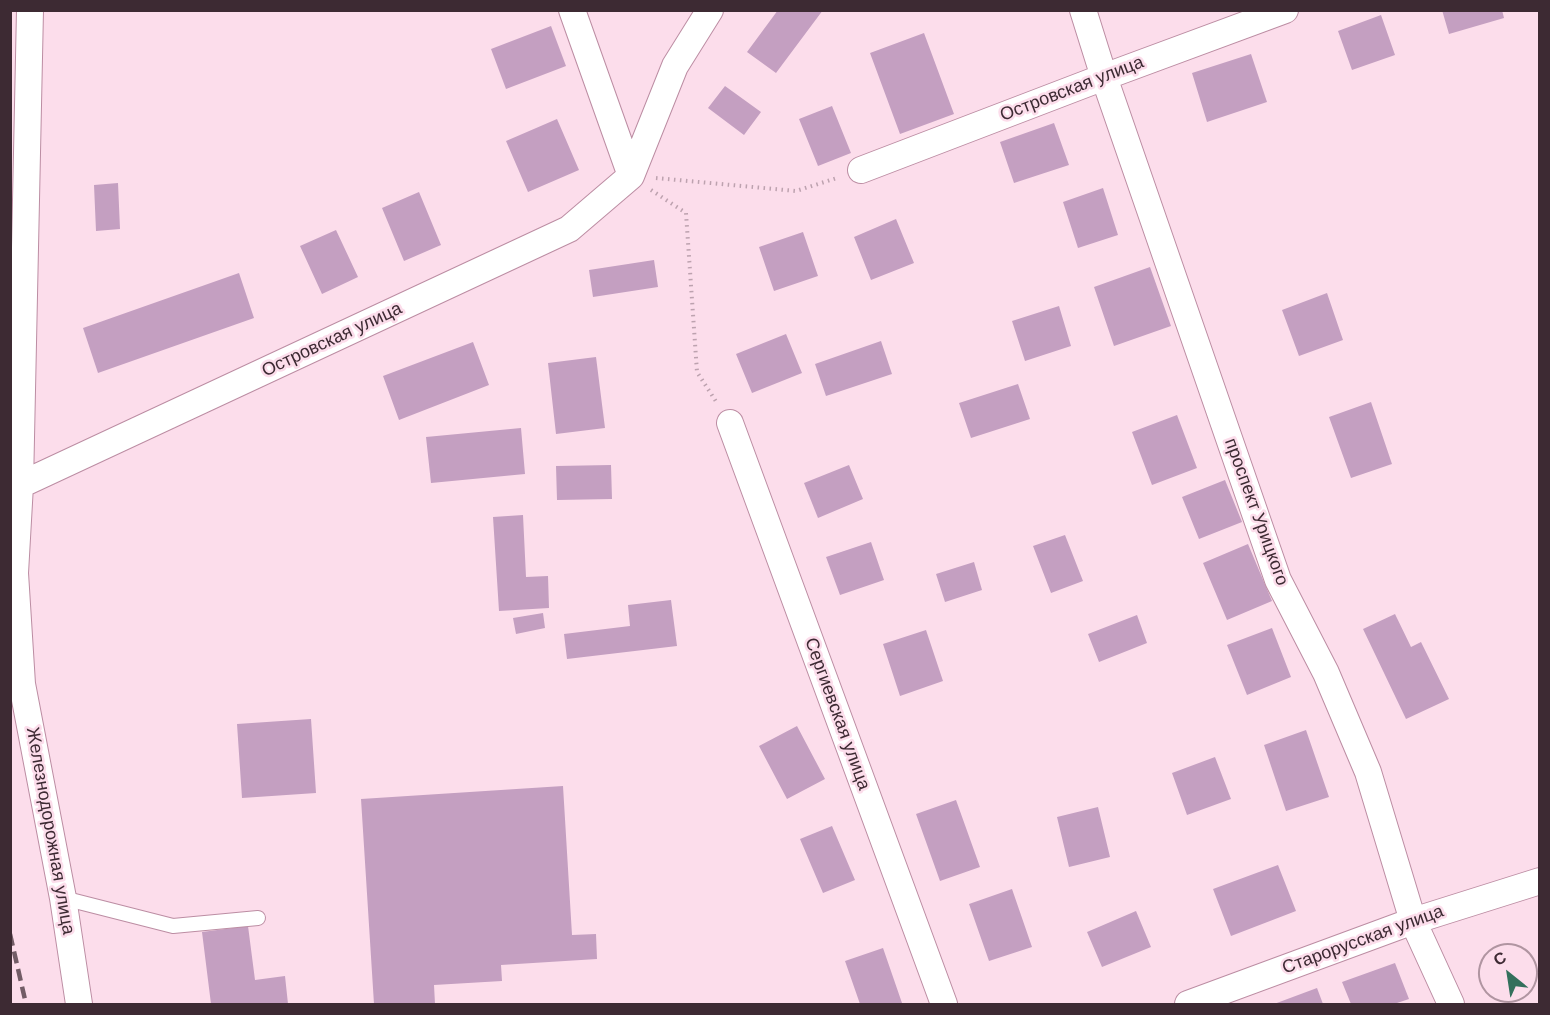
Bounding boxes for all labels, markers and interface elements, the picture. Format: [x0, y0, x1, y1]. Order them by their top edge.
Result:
street label: Островская улица [997, 52, 1147, 126]
street label: Островская улица [258, 298, 406, 382]
street label: проспект Урицкого [1219, 435, 1293, 589]
street label: Сергиевская улица [799, 635, 875, 793]
street label: Железнодорожная улица [21, 726, 79, 936]
street label: Старорусская улица [1279, 901, 1447, 979]
north arrow [1478, 943, 1538, 1003]
text: С [1490, 948, 1509, 969]

